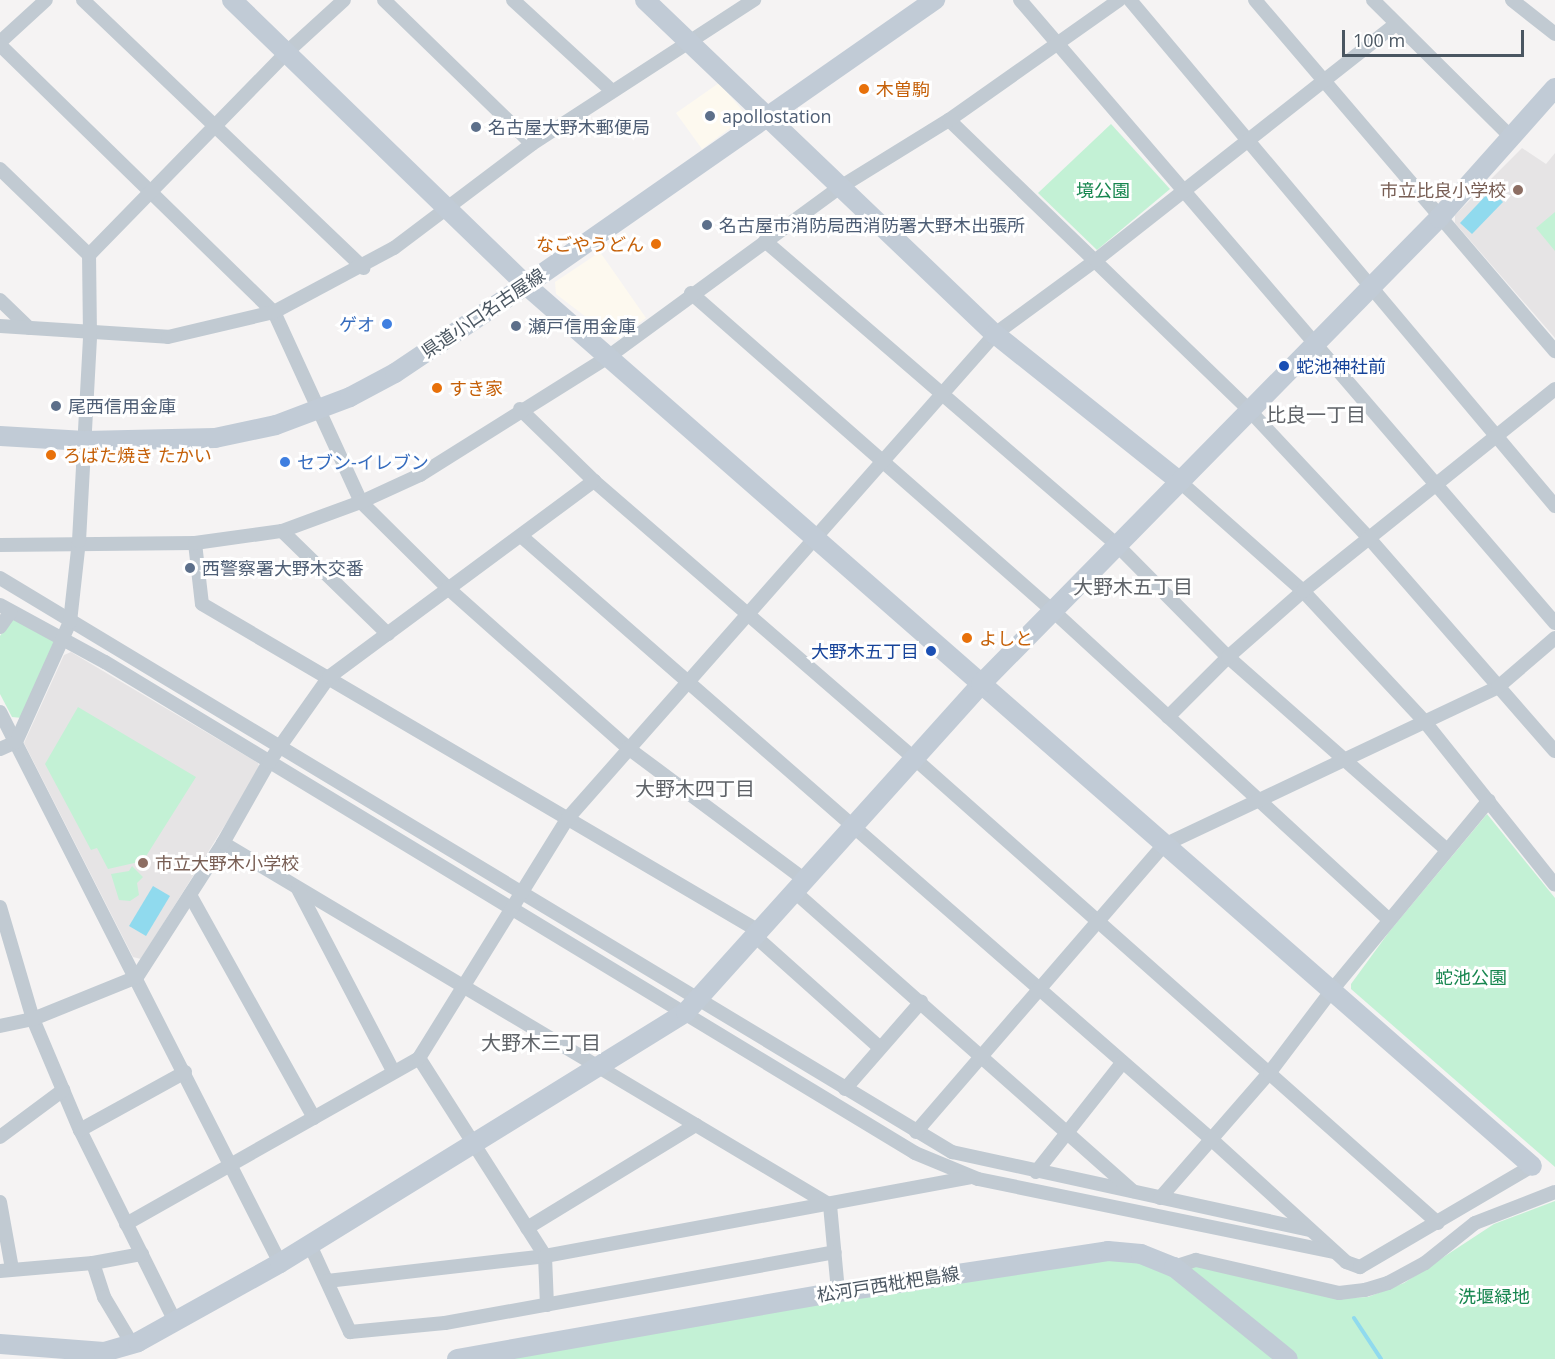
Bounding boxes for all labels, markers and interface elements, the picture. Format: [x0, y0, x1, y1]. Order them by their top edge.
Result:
scale bar [1345, 18, 1526, 56]
text: 100 m [1353, 28, 1405, 52]
place label: 木曽駒 [876, 78, 930, 100]
marker: 木曽駒 [857, 82, 871, 96]
place label: apollostation [722, 105, 832, 127]
marker: apollostation [703, 109, 717, 123]
place label: 名古屋大野木郵便局 [488, 116, 650, 138]
marker: 名古屋大野木郵便局 [469, 120, 483, 134]
park label: 境公園 [1076, 179, 1130, 201]
place label: 市立比良小学校 [1380, 179, 1506, 201]
marker: 市立比良小学校 [1511, 183, 1525, 197]
place label: 名古屋市消防局西消防署大野木出張所 [719, 214, 1025, 236]
marker: 名古屋市消防局西消防署大野木出張所 [700, 218, 714, 232]
place label: なごやうどん [536, 233, 644, 255]
marker: なごやうどん [649, 237, 663, 251]
street label: 県道小口名古屋線 [417, 264, 549, 362]
place label: ゲオ [339, 313, 375, 335]
place label: 瀬戸信用金庫 [528, 315, 636, 337]
marker: ゲオ [380, 317, 394, 331]
marker: 瀬戸信用金庫 [509, 319, 523, 333]
place label: 蛇池神社前 [1296, 355, 1386, 377]
marker: 蛇池神社前 [1277, 359, 1291, 373]
place label: すき家 [449, 377, 503, 399]
marker: すき家 [430, 381, 444, 395]
place label: 尾西信用金庫 [68, 395, 176, 417]
marker: 尾西信用金庫 [49, 399, 63, 413]
district label: 比良一丁目 [1266, 402, 1366, 426]
place label: ろばた焼き たかい [63, 444, 212, 466]
marker: ろばた焼き たかい [44, 448, 58, 462]
place label: セブン-イレブン [297, 451, 429, 473]
marker: セブン-イレブン [278, 455, 292, 469]
place label: 西警察署大野木交番 [202, 557, 364, 579]
marker: 西警察署大野木交番 [183, 561, 197, 575]
district label: 大野木五丁目 [1073, 574, 1193, 598]
place label: よしと [979, 627, 1033, 649]
marker: よしと [960, 631, 974, 645]
place label: 大野木五丁目 [811, 640, 919, 662]
marker: 大野木五丁目 [924, 644, 938, 658]
district label: 大野木四丁目 [635, 776, 755, 800]
place label: 市立大野木小学校 [155, 852, 299, 874]
marker: 市立大野木小学校 [136, 856, 150, 870]
park label: 蛇池公園 [1435, 966, 1507, 988]
district label: 大野木三丁目 [481, 1030, 601, 1054]
street label: 松河戸西枇杷島線 [815, 1262, 961, 1306]
park label: 洗堰緑地 [1458, 1285, 1530, 1307]

